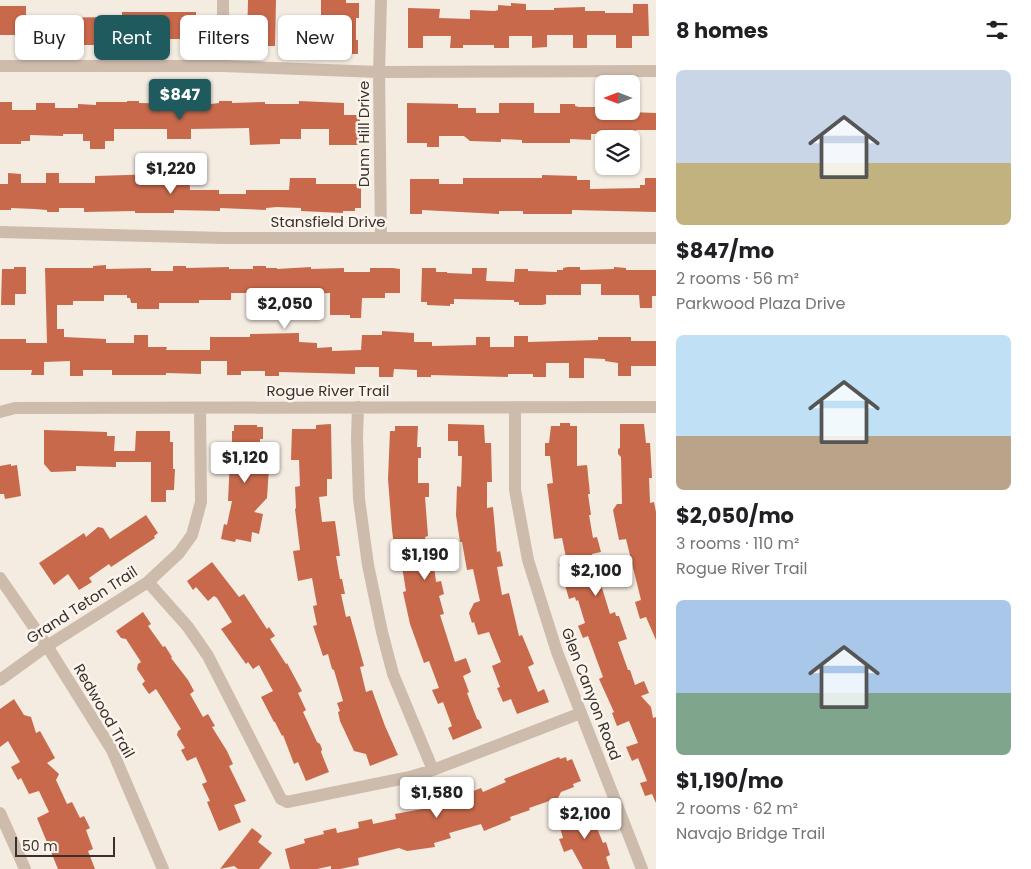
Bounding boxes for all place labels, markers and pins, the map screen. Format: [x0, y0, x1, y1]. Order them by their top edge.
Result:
pin: $847 [150, 78, 210, 121]
pin: $1,220 [130, 152, 212, 195]
pin: $2,050 [244, 288, 326, 330]
pin: $1,120 [204, 442, 286, 484]
pin: $1,190 [384, 538, 466, 581]
pin: $2,100 [555, 554, 637, 597]
pin: $1,580 [396, 776, 478, 819]
pin: $2,100 [544, 798, 626, 840]

